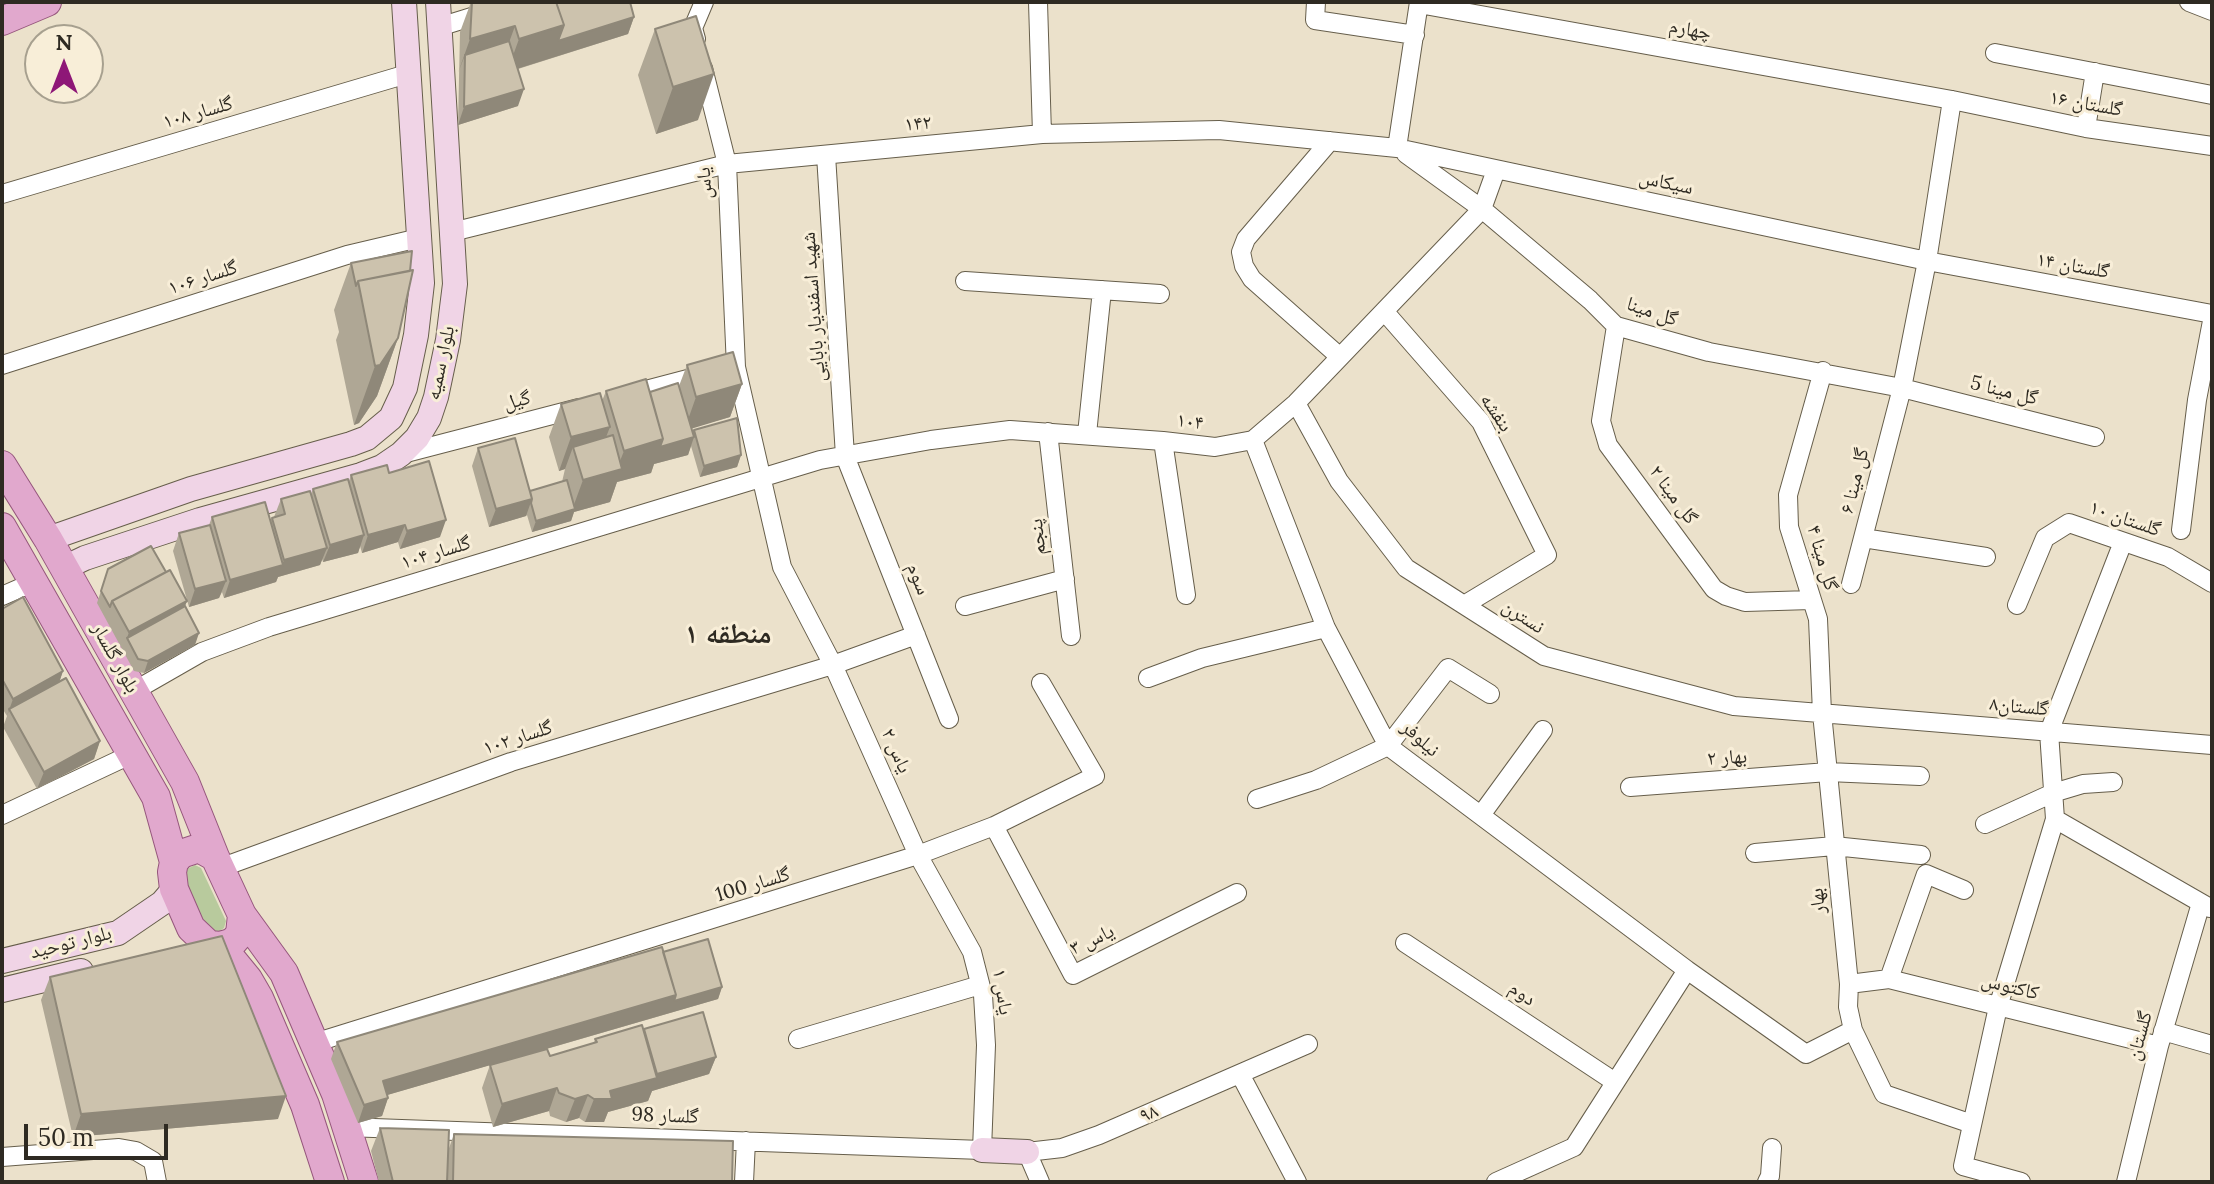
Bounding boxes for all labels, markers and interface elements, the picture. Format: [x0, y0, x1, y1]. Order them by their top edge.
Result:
street label: چهارم [1667, 14, 1713, 46]
north arrow [24, 24, 104, 104]
text: N [55, 28, 73, 56]
street label: گلستان ۱۶ [2048, 86, 2124, 122]
street label: گلسار ۱۰۸ [160, 92, 236, 134]
street label: ۱۴۲ [904, 111, 932, 137]
street label: یاس [692, 166, 718, 200]
street label: سیکاس [1637, 166, 1695, 200]
street label: شهید اسفندیار بابایی [797, 231, 831, 383]
street label: گلستان ۱۴ [2035, 248, 2111, 284]
street label: گلسار ۱۰۶ [165, 256, 241, 300]
street label: گل مینا [1623, 292, 1681, 332]
street label: بلوار سمیه [421, 324, 461, 402]
street label: گل مینا 5 [1968, 371, 2040, 411]
street label: گیل [501, 386, 533, 416]
street label: بنفشه [1474, 389, 1518, 437]
street label: ۱۰۴ [1175, 408, 1205, 436]
street label: گل مینا ۶ [1835, 446, 1875, 516]
street label: گل مینا ۲ [1644, 461, 1702, 529]
street label: گلستان ۱۰ [2086, 496, 2164, 542]
street label: پنجم [1024, 518, 1052, 556]
street label: گل مینا ۴ [1801, 523, 1843, 593]
street label: گلسار ۱۰۴ [398, 531, 474, 575]
street label: سوم [901, 560, 935, 598]
street label: نسترن [1497, 594, 1549, 640]
district label: منطقه ۱ [685, 618, 771, 652]
street label: بلوار گلسار [86, 619, 144, 697]
street label: گلستان۸ [1988, 692, 2050, 722]
street label: گلسار ۱۰۲ [480, 716, 556, 760]
street label: نیلوفر [1396, 716, 1444, 762]
street label: یاس ۲ [876, 725, 916, 777]
street label: بهار ۲ [1706, 745, 1748, 771]
street label: گلسار 100 [713, 862, 793, 908]
street label: بهار [1805, 887, 1831, 915]
street label: یاس ۳ [1066, 919, 1118, 961]
street label: بلوار توحید [28, 921, 114, 965]
street label: یاس ۱ [987, 967, 1017, 1017]
street label: کاکتوس [1979, 968, 2041, 1006]
street label: دوم [1504, 976, 1540, 1012]
street label: گلستان [2122, 1009, 2158, 1063]
street label: ۹۸ [1136, 1099, 1162, 1129]
street label: گلسار 98 [631, 1103, 699, 1129]
scale bar [28, 1108, 172, 1158]
text: 50 m [38, 1122, 94, 1153]

